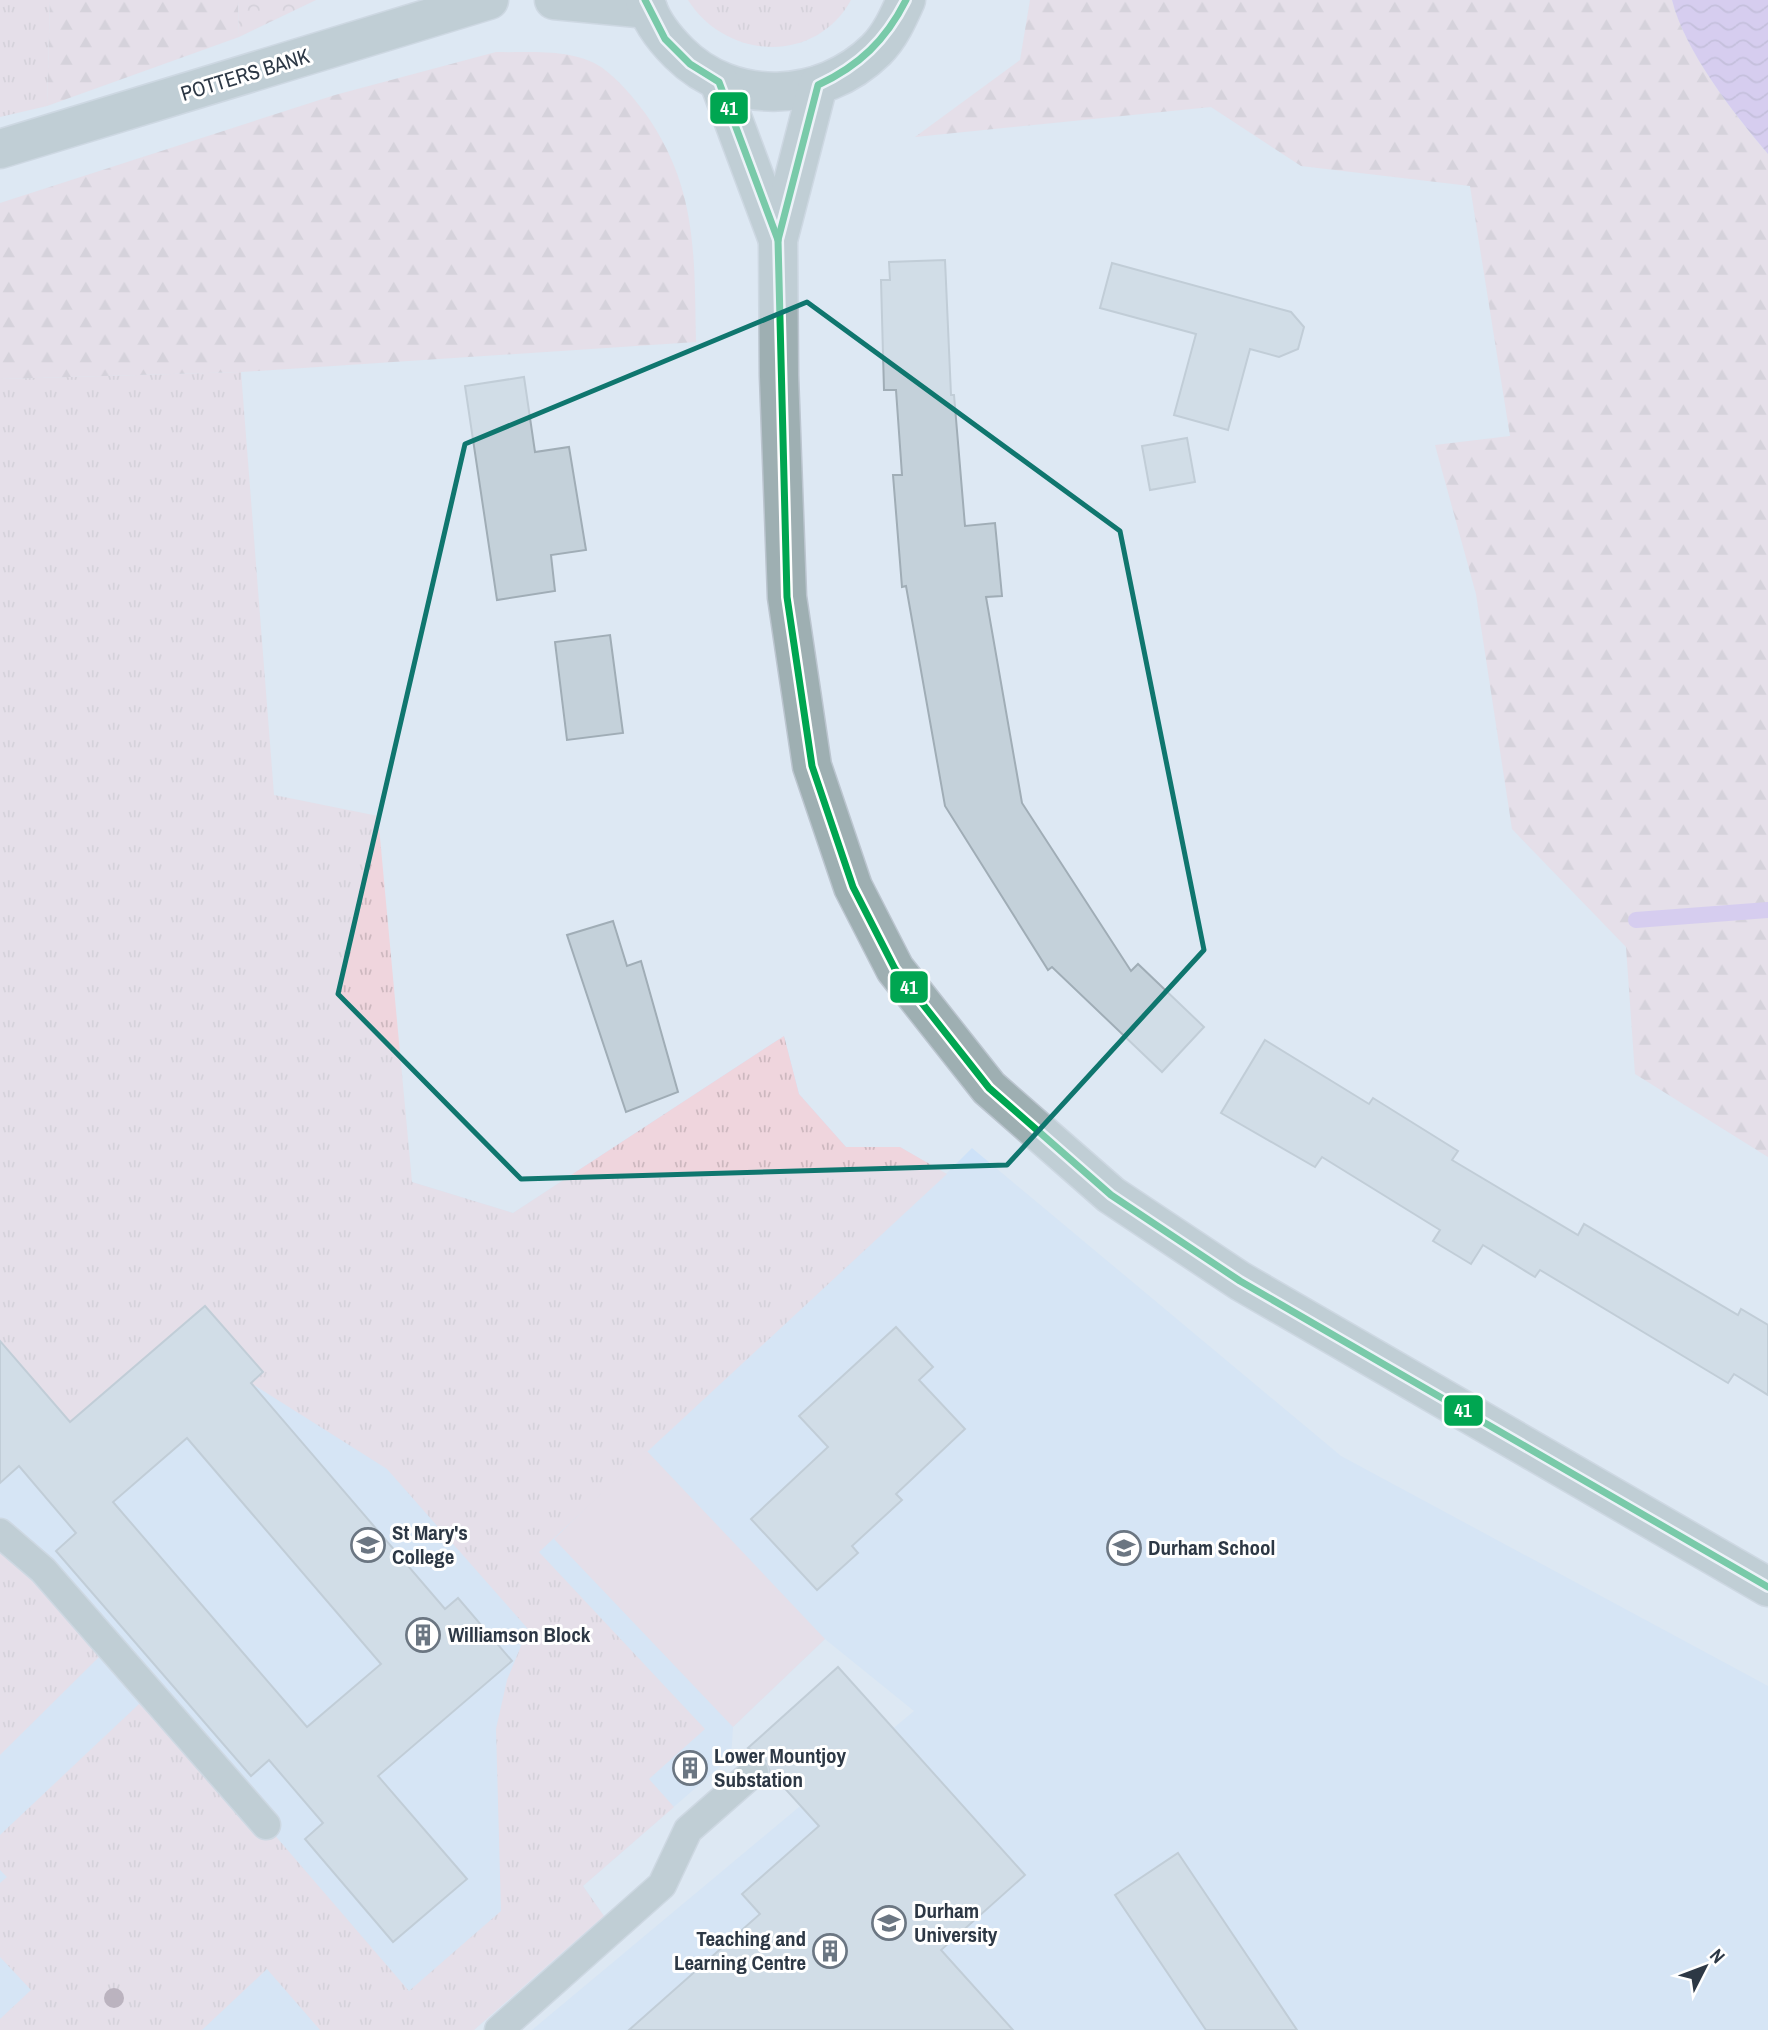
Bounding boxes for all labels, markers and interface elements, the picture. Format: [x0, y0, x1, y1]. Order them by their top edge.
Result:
street label: POTTERS BANK [177, 41, 313, 108]
line badge: 41 [709, 91, 749, 125]
text: 41 [720, 95, 738, 121]
line badge: 41 [889, 970, 929, 1004]
text: 41 [900, 974, 918, 1000]
line badge: 41 [1443, 1394, 1484, 1427]
text: 41 [1454, 1397, 1472, 1423]
place label: St Mary's College [392, 1518, 468, 1571]
school or university icon: St Mary's College [349, 1526, 387, 1564]
school or university icon: Durham School [1105, 1529, 1143, 1567]
place label: Durham School [1148, 1533, 1275, 1562]
building icon: Williamson Block [404, 1616, 442, 1654]
place label: Williamson Block [448, 1620, 591, 1649]
place label: Lower Mountjoy Substation [714, 1741, 846, 1794]
building icon: Lower Mountjoy Substation [671, 1749, 709, 1787]
place label: Durham University [914, 1896, 998, 1949]
school or university icon: Durham University [870, 1904, 908, 1942]
place label: Teaching and Learning Centre [674, 1924, 806, 1977]
building icon: Teaching and Learning Centre [811, 1932, 849, 1970]
north arrow [1670, 1932, 1740, 2002]
text: N [1704, 1943, 1731, 1969]

